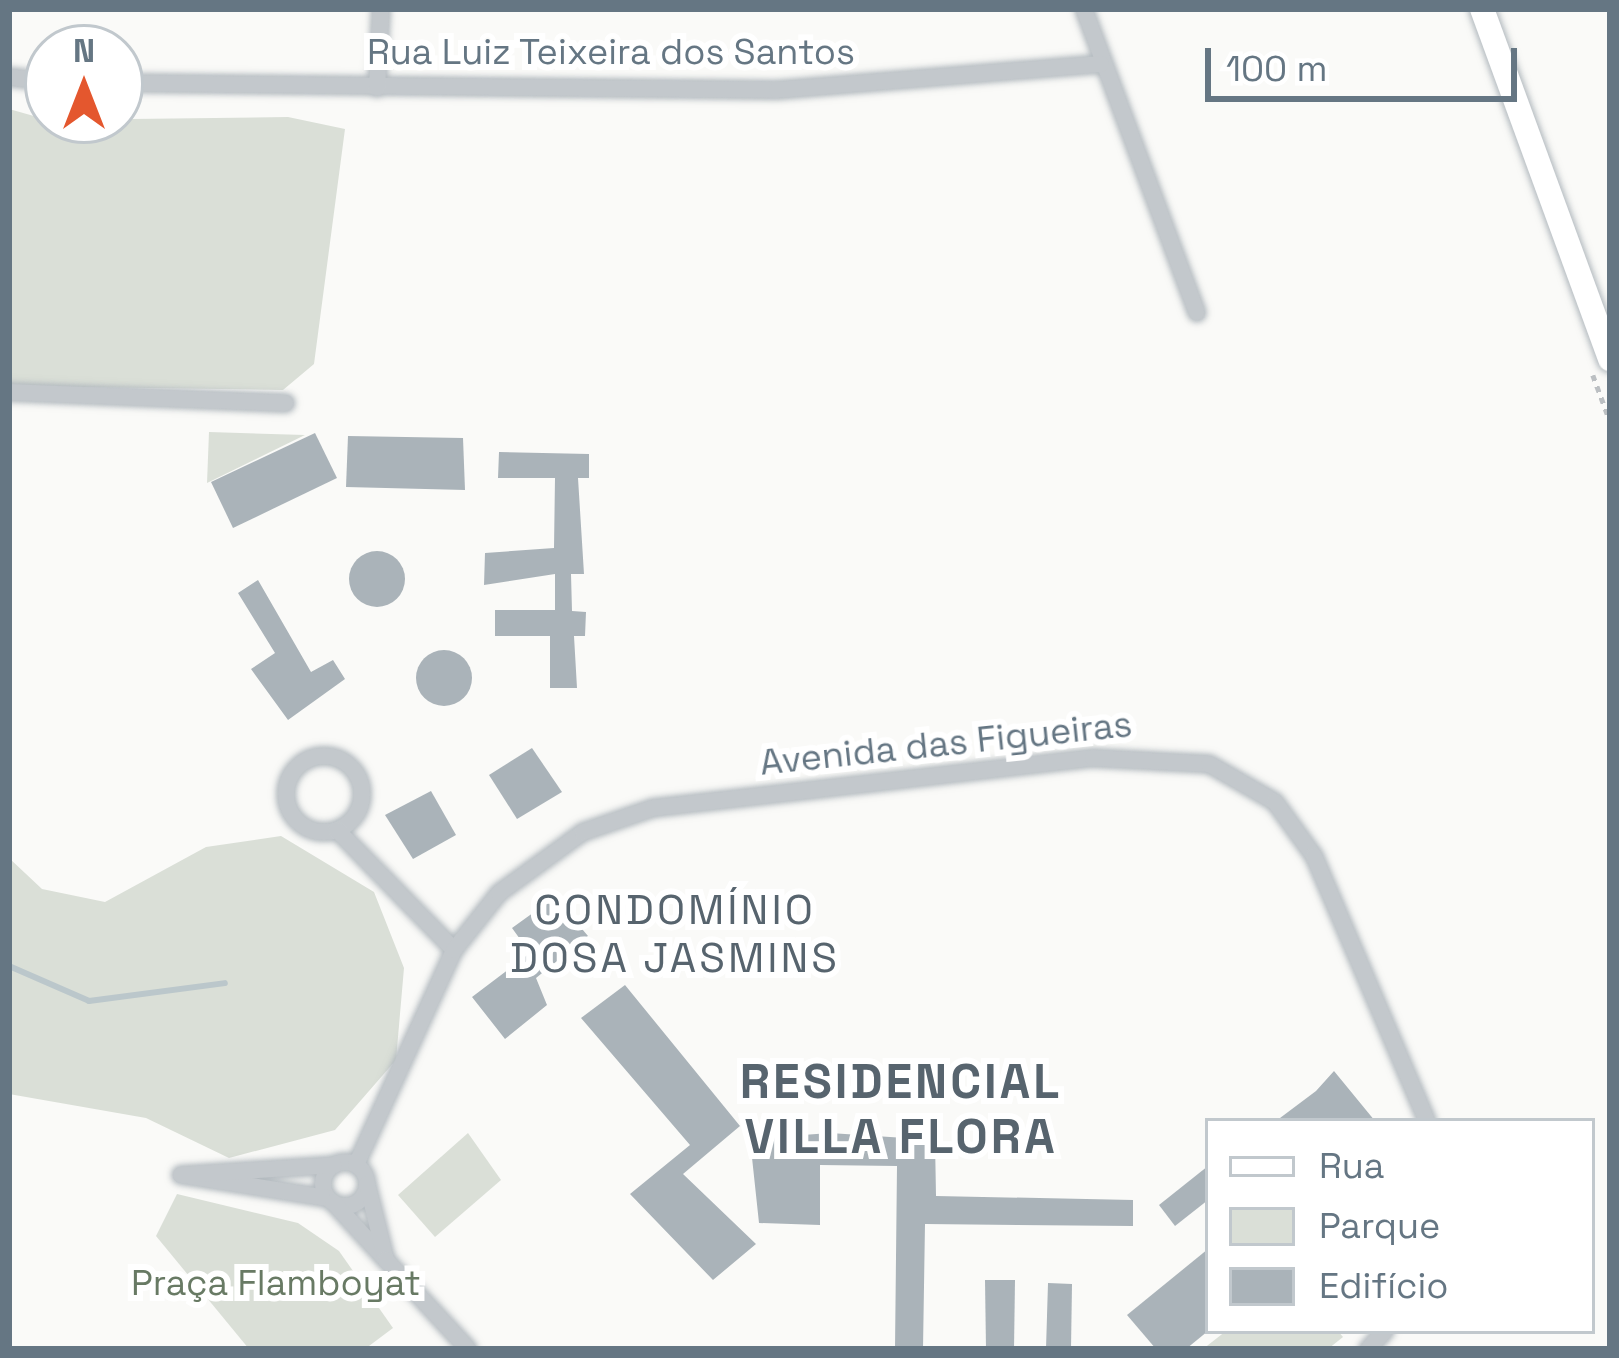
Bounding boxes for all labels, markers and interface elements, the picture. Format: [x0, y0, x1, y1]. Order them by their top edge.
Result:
north arrow [24, 24, 144, 144]
scale bar [1211, 24, 1523, 98]
text: N [73, 30, 95, 72]
street label: Rua Luiz Teixeira dos Santos [366, 31, 856, 75]
text: 100 m [1226, 46, 1327, 92]
street label: Avenida das Figueiras [758, 703, 1134, 785]
district label: CONDOMÍNIO DOSA JASMINS [510, 885, 840, 984]
district label: RESIDENCIAL VILLA FLORA [740, 1052, 1062, 1165]
legend [1205, 1118, 1595, 1334]
text: Rua [1319, 1143, 1384, 1189]
text: Parque [1319, 1203, 1440, 1249]
park label: Praça Flamboyat [131, 1262, 421, 1306]
text: Edifício [1319, 1263, 1449, 1309]

